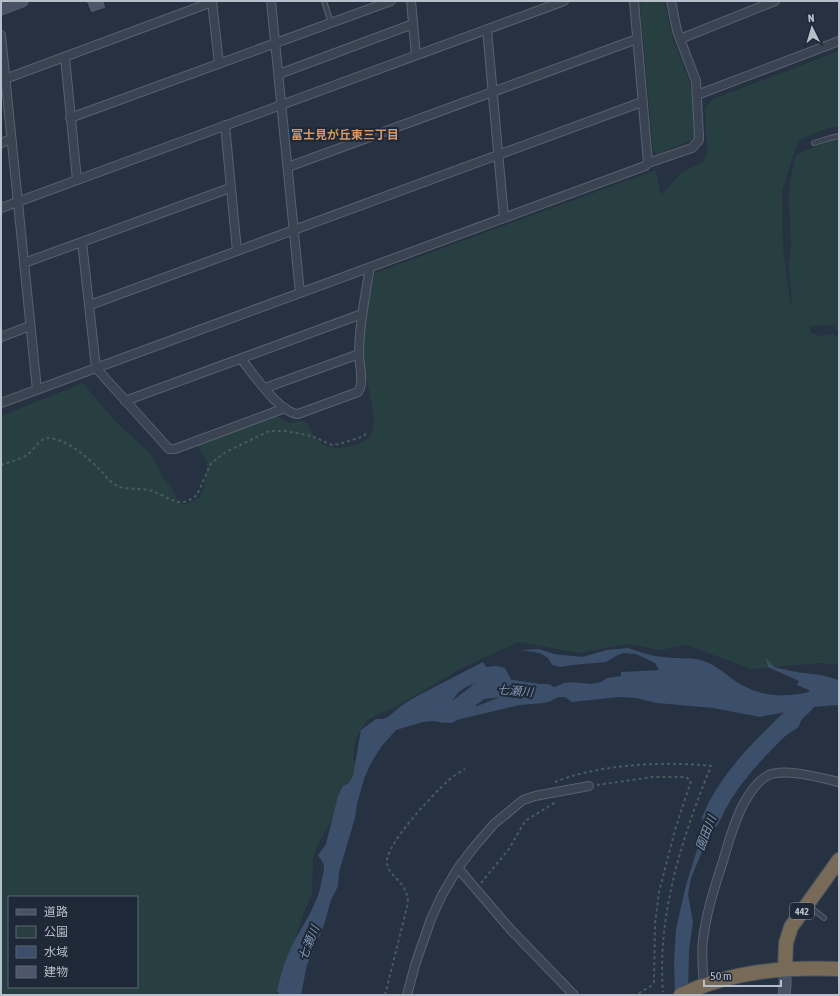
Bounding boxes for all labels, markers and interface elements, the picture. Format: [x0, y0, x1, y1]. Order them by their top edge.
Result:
north arrow [792, 8, 832, 48]
text: N [807, 12, 815, 24]
district label: 富士見が丘東三丁目 [291, 128, 399, 142]
water label: 七瀬川 [496, 682, 536, 700]
water label: 園田川 [693, 812, 720, 852]
legend [8, 896, 138, 988]
road number: 442 [790, 903, 814, 919]
text: 道路 [44, 905, 68, 919]
water label: 七瀬川 [296, 922, 323, 962]
text: 公園 [44, 925, 68, 939]
text: 水域 [44, 945, 68, 959]
scale bar [704, 962, 781, 988]
text: 建物 [44, 965, 68, 979]
text: 50 m [710, 969, 732, 983]

